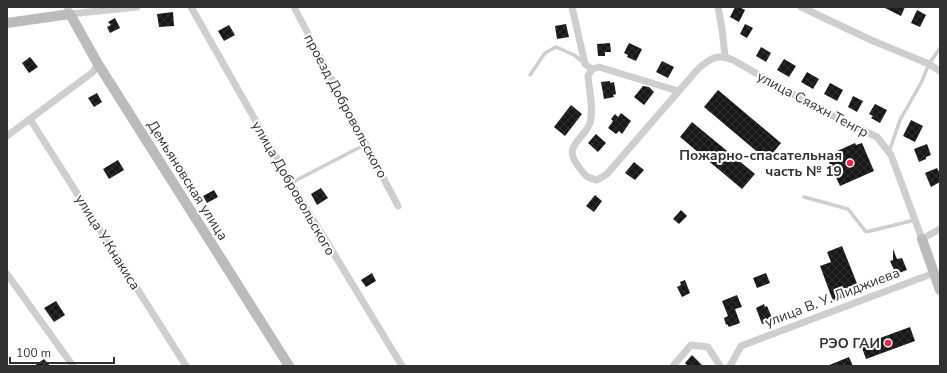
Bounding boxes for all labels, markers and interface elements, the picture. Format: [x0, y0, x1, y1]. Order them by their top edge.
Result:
street label: проезд Добровольского [299, 31, 392, 182]
street label: улица Сяяхн Тенгр [754, 67, 872, 142]
street label: Демьяновская улица [143, 117, 232, 244]
street label: улица Добровольского [247, 117, 340, 259]
place label: Пожарно-спасательная часть № 19 [679, 146, 842, 181]
marker: Пожарно-спасательная часть № 19 [845, 158, 855, 168]
street label: улица У.Кнакиса [71, 191, 145, 294]
street label: улица В. У. Лиджиева [762, 263, 903, 332]
place label: РЭО ГАИ [819, 334, 880, 353]
marker: РЭО ГАИ [883, 338, 893, 348]
scale bar [10, 339, 114, 365]
text: 100 m [16, 345, 51, 361]

